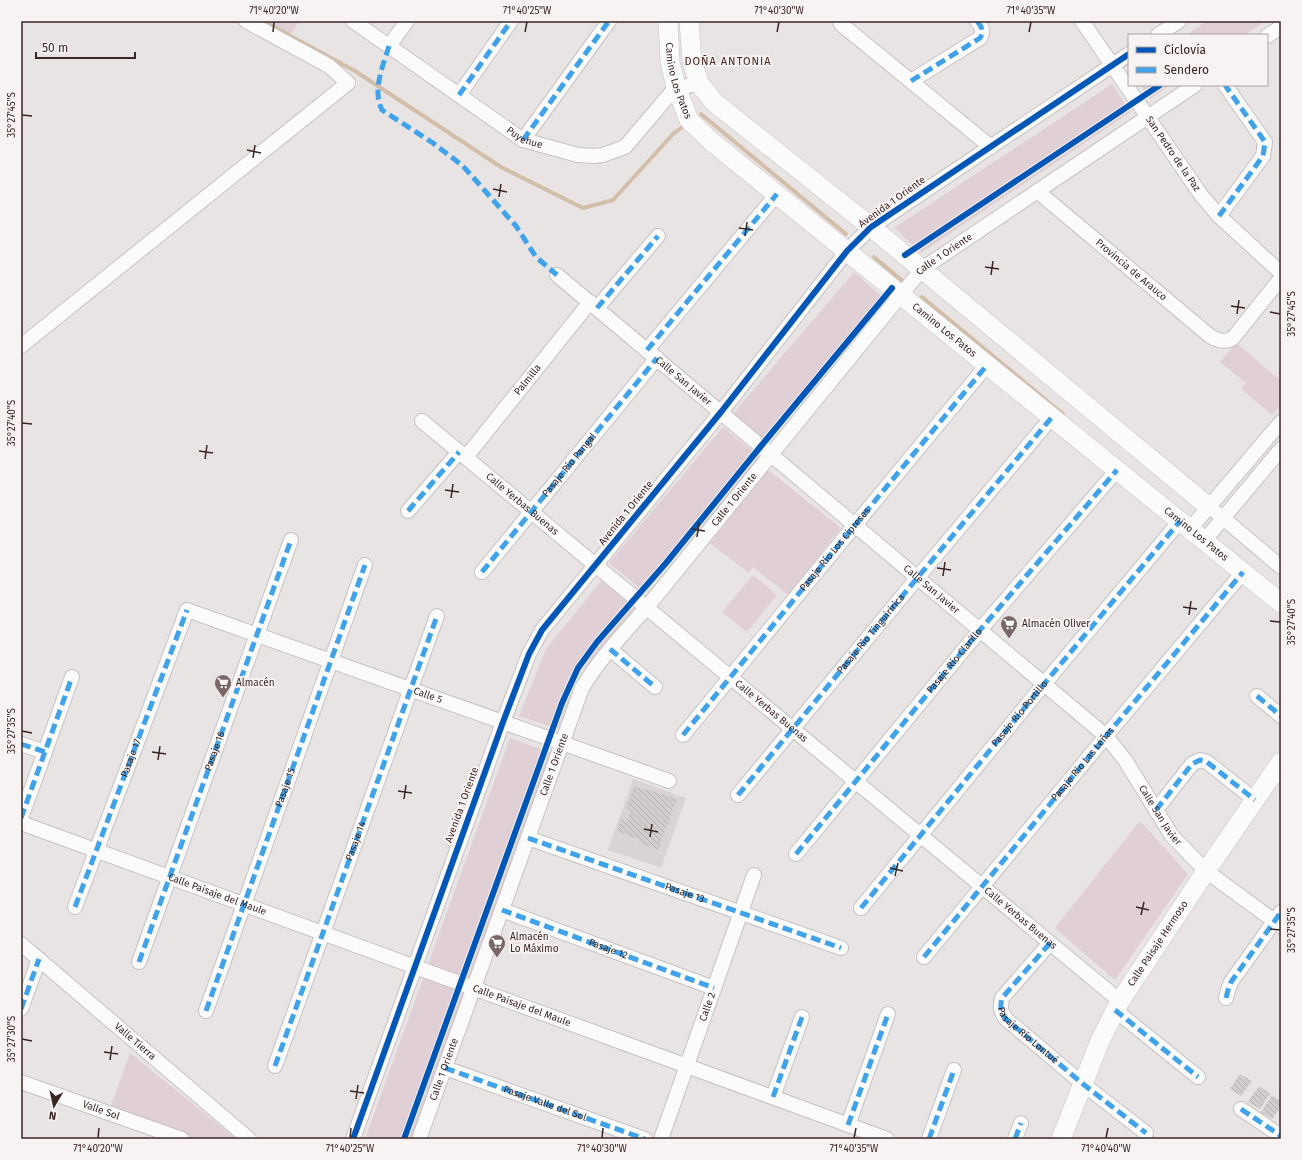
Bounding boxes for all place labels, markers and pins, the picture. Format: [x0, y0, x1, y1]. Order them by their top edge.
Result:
supermarket icon: Almacén Oliver [999, 614, 1019, 639]
place label: Almacén Oliver [1022, 618, 1090, 630]
supermarket icon: Almacén [213, 673, 233, 698]
place label: Almacén [236, 677, 275, 689]
place label: Almacén Lo Máximo [510, 931, 559, 955]
supermarket icon: Almacén Lo Máximo [487, 933, 507, 958]

